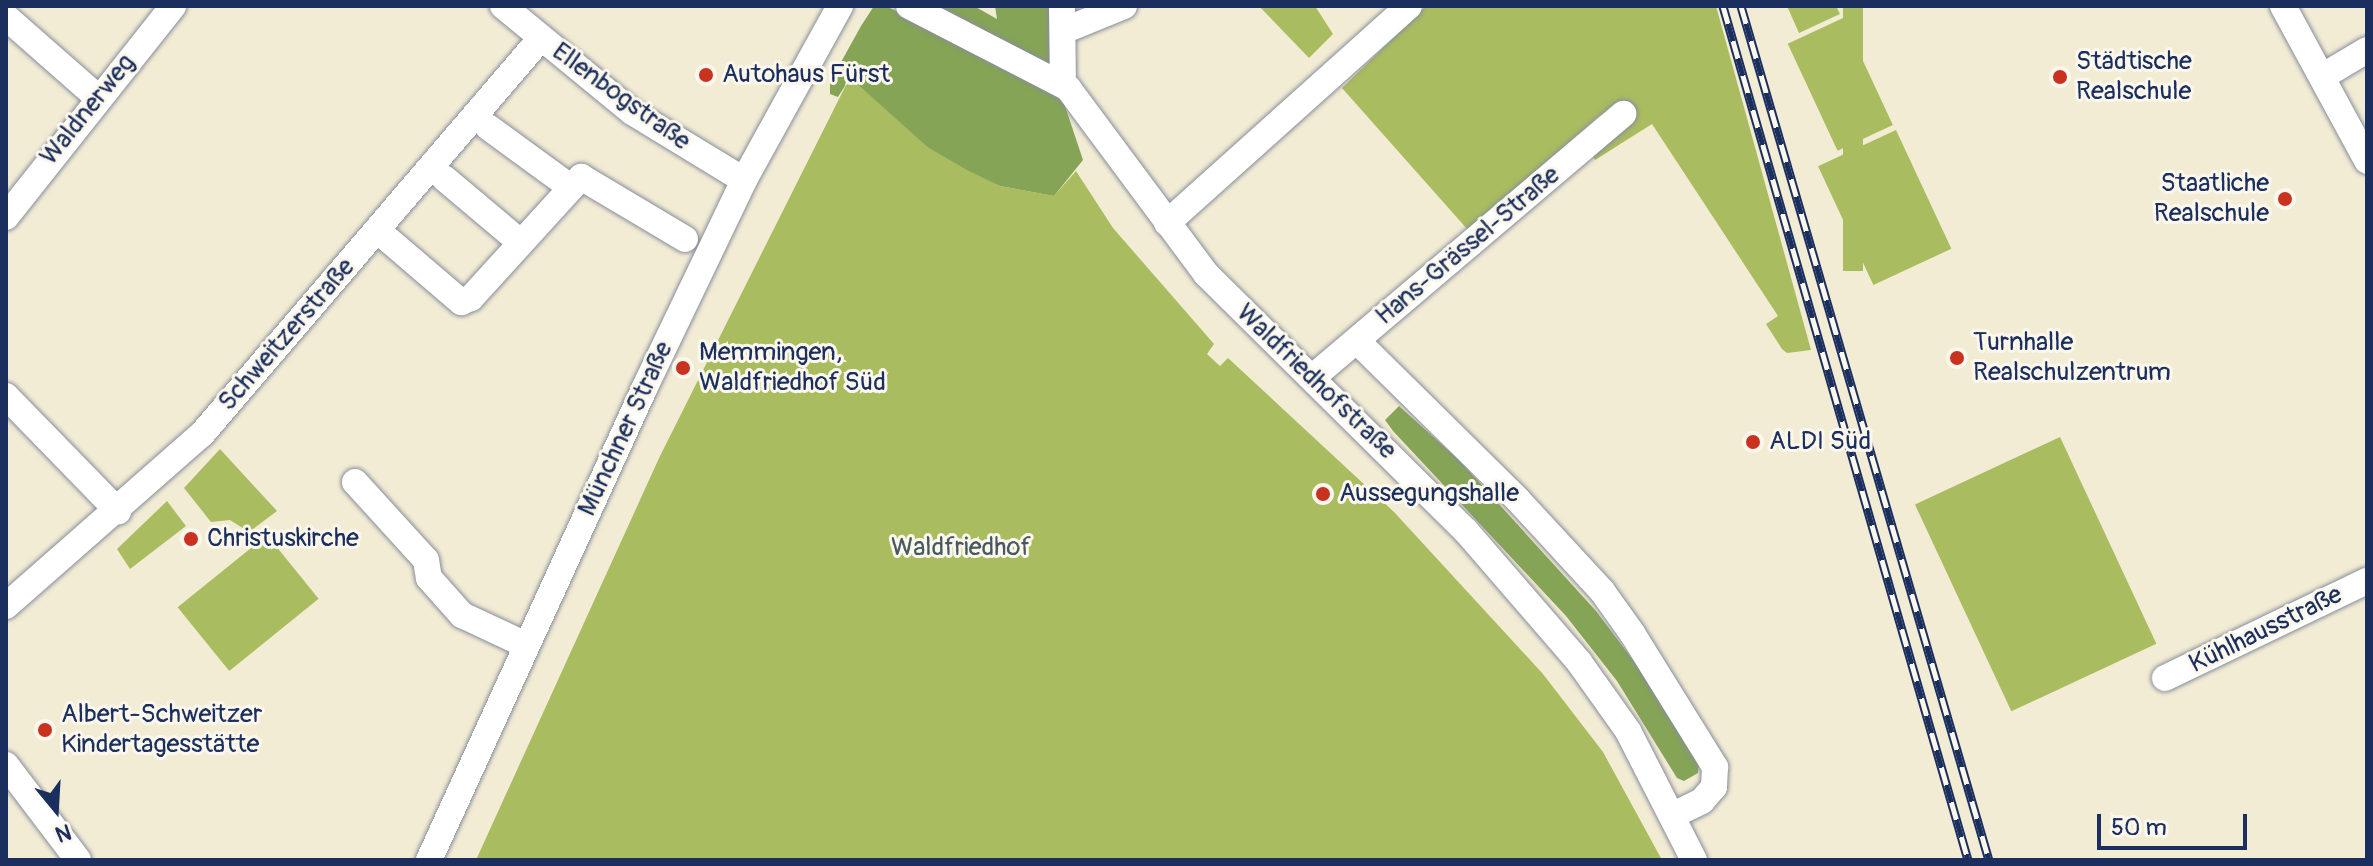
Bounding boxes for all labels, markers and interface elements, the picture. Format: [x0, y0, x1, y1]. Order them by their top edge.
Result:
street label: Ellenbogstraße [546, 36, 696, 158]
place label: Städtische Realschule [2076, 46, 2192, 108]
street label: Waldnerweg [34, 48, 142, 172]
place label: Autohaus Fürst [722, 59, 890, 91]
marker: Autohaus Fürst [697, 66, 715, 84]
marker: Städtische Realschule [2051, 68, 2069, 86]
street label: Hans-Grässel-Straße [1370, 160, 1566, 332]
place label: Staatliche Realschule [2154, 168, 2269, 230]
marker: Staatliche Realschule [2276, 190, 2294, 208]
street label: Schweitzerstraße [212, 252, 362, 418]
street label: Waldfriedhofstraße [1229, 298, 1403, 466]
place label: Turnhalle Realschulzentrum [1973, 327, 2171, 388]
street label: Münchner Straße [572, 337, 680, 521]
place label: Memmingen, Waldfriedhof Süd [699, 337, 886, 398]
marker: Turnhalle Realschulzentrum [1948, 349, 1966, 367]
marker: Memmingen, Waldfriedhof Süd [674, 359, 692, 377]
place label: ALDI Süd [1769, 426, 1871, 458]
marker: ALDI Süd [1744, 433, 1762, 451]
place label: Aussegungshalle [1339, 478, 1519, 510]
marker: Aussegungshalle [1314, 485, 1332, 503]
place label: Christuskirche [207, 523, 359, 555]
marker: Christuskirche [182, 530, 200, 548]
park label: Waldfriedhof [891, 532, 1031, 564]
street label: Kühlhausstraße [2184, 579, 2348, 681]
place label: Albert-Schweitzer Kindertagesstätte [61, 699, 262, 760]
marker: Albert-Schweitzer Kindertagesstätte [36, 721, 54, 739]
north arrow [16, 770, 96, 850]
scale bar [2101, 798, 2251, 848]
text: 50 m [2111, 813, 2167, 842]
text: N [52, 817, 75, 848]

